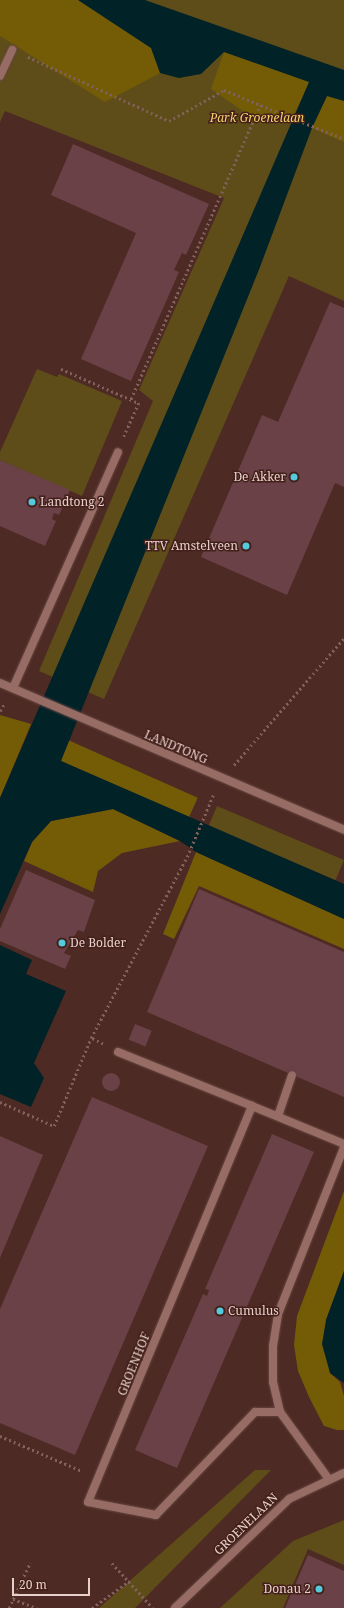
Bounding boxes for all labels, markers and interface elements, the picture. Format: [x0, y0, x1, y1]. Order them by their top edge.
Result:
park label: Park Groenelaan [210, 111, 304, 125]
place label: De Akker [233, 470, 286, 484]
marker: De Akker [289, 472, 299, 482]
place label: Landtong 2 [40, 495, 105, 509]
marker: Landtong 2 [27, 497, 37, 507]
place label: TTV Amstelveen [145, 539, 238, 553]
marker: TTV Amstelveen [241, 541, 251, 551]
street label: LANDTONG [142, 727, 210, 767]
place label: De Bolder [70, 936, 126, 950]
marker: De Bolder [57, 938, 67, 948]
place label: Cumulus [228, 1304, 279, 1318]
marker: Cumulus [215, 1306, 225, 1316]
street label: GROENHOF [115, 1330, 153, 1398]
street label: GROENELAAN [211, 1490, 281, 1558]
scale bar [14, 1570, 92, 1596]
text: 20 m [19, 1576, 47, 1593]
place label: Donau 2 [263, 1582, 311, 1596]
marker: Donau 2 [314, 1584, 324, 1594]

